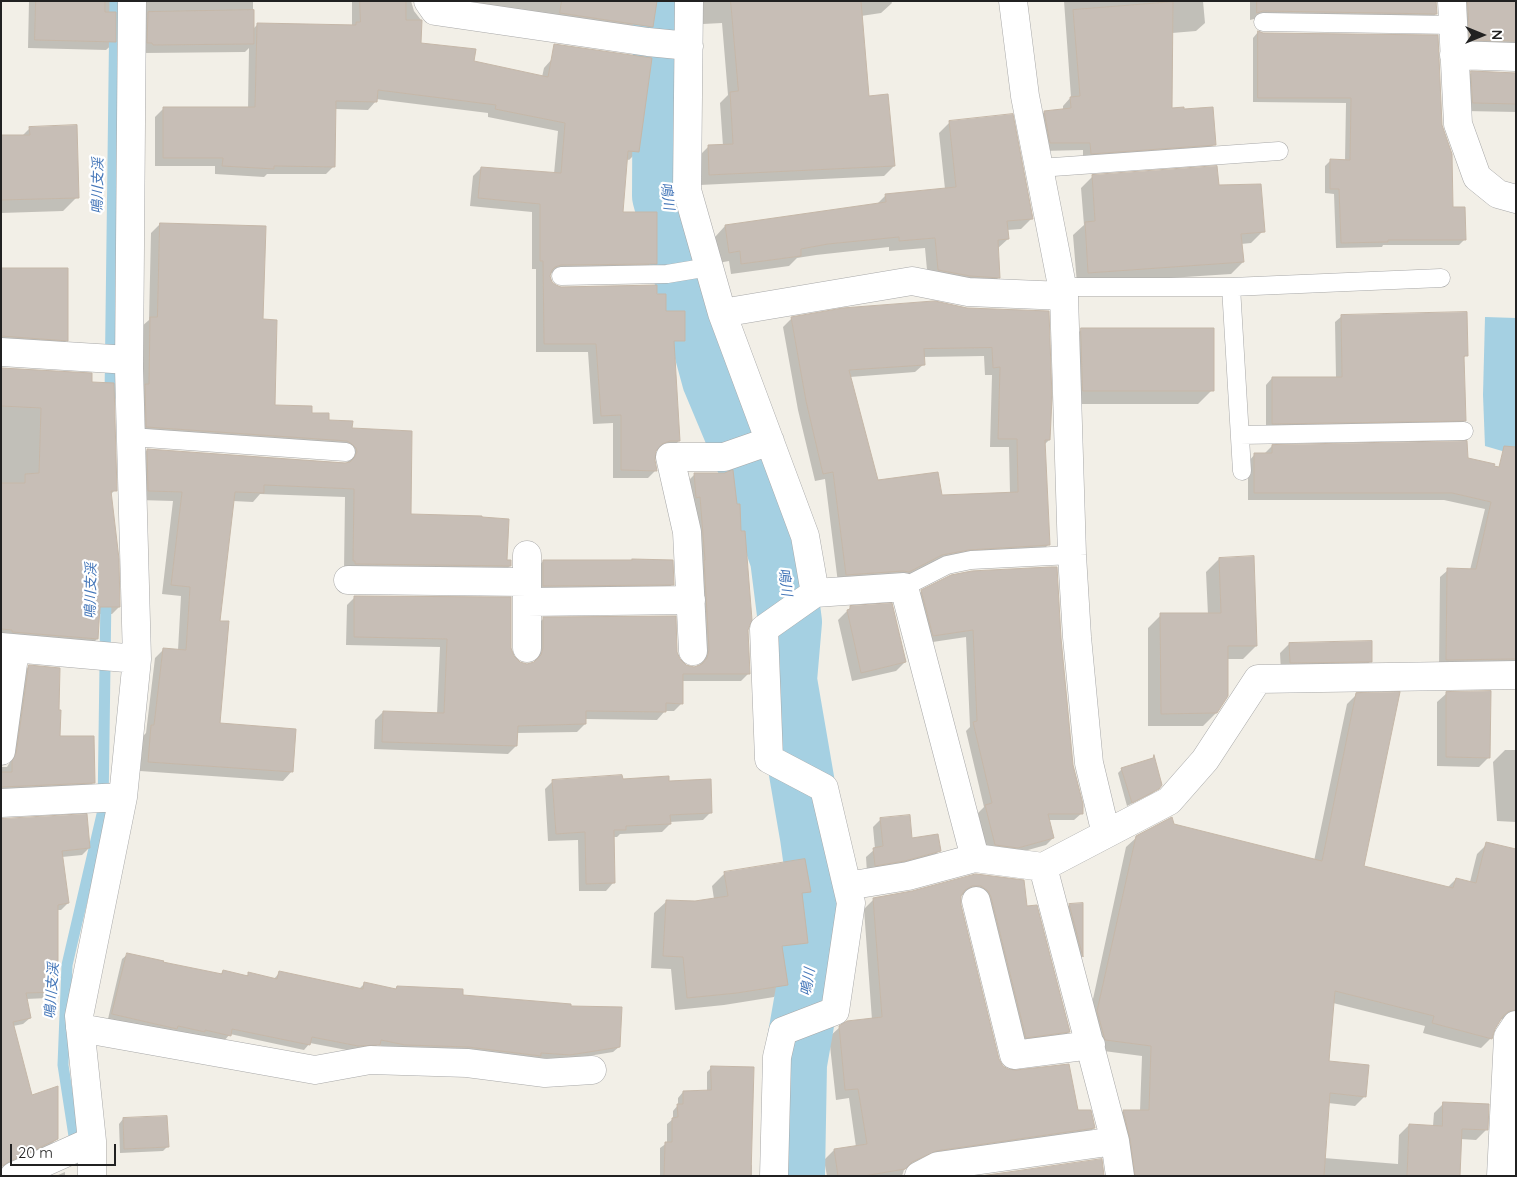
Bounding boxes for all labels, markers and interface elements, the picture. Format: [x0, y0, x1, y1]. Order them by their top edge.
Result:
north arrow [1457, 10, 1507, 60]
text: N [1488, 30, 1506, 40]
water label: 鳴川支渓 [89, 158, 107, 214]
water label: 鳴川 [657, 181, 677, 211]
water label: 鳴川支渓 [82, 563, 100, 619]
water label: 鳴川 [775, 567, 795, 597]
water label: 鳴川支渓 [42, 962, 62, 1020]
water label: 鳴川 [798, 967, 818, 997]
scale bar [12, 1134, 119, 1166]
text: 20 m [18, 1143, 53, 1162]

